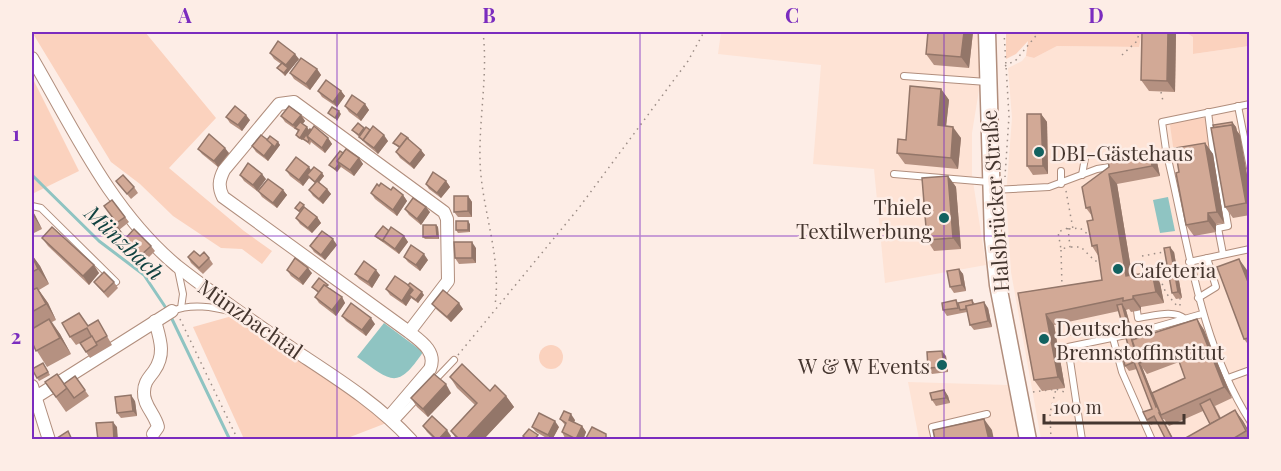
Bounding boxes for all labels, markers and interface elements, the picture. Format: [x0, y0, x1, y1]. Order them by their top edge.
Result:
text: A [177, 1, 192, 28]
text: B [482, 1, 496, 28]
text: C [785, 1, 799, 28]
text: D [1088, 1, 1104, 28]
street label: Halsbrücker Straße [974, 109, 1014, 293]
text: 1 [12, 119, 20, 146]
place label: DBI-Gästehaus [1051, 138, 1193, 166]
marker: DBI-Gästehaus [1032, 145, 1046, 159]
place label: Thiele Textilwerbung [796, 192, 932, 244]
water label: Münzbach [78, 197, 171, 286]
marker: Thiele Textilwerbung [937, 211, 951, 225]
place label: Cafeteria [1130, 255, 1217, 283]
marker: Cafeteria [1111, 262, 1125, 276]
street label: Münzbachtal [193, 272, 309, 364]
place label: Deutsches Brennstoffinstitut [1056, 313, 1225, 365]
text: 2 [11, 322, 21, 349]
marker: Deutsches Brennstoffinstitut [1037, 332, 1051, 346]
place label: W & W Events [797, 351, 930, 379]
marker: W & W Events [935, 358, 949, 372]
scale bar [1044, 387, 1184, 425]
text: 100 m [1053, 395, 1102, 419]

